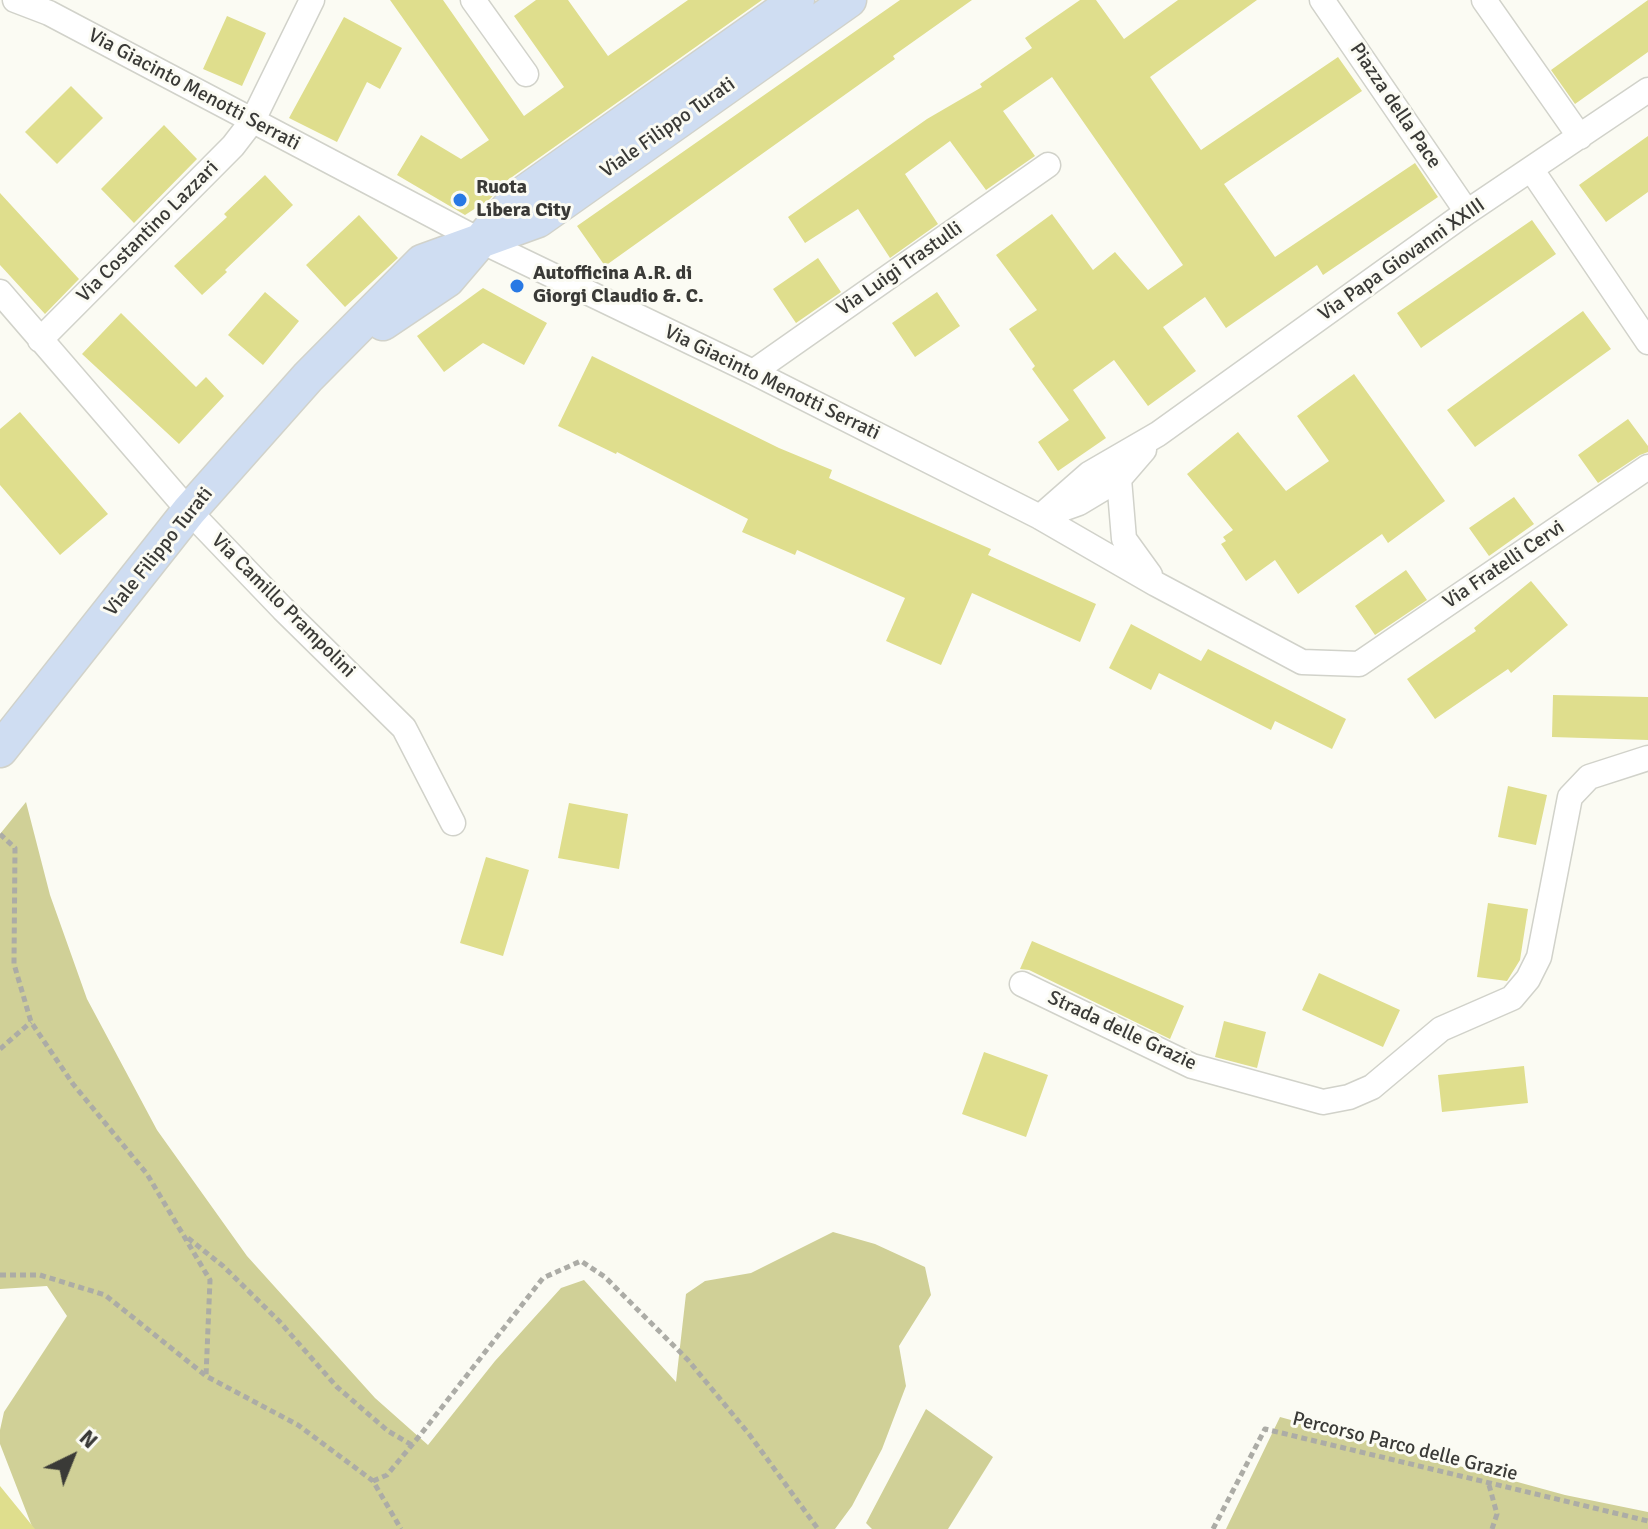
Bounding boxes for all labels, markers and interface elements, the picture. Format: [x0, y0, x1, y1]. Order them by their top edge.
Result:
street label: Via Giacinto Menotti Serrati [84, 24, 304, 156]
street label: Piazza della Pace [1344, 39, 1446, 173]
street label: Viale Filippo Turati [596, 73, 740, 183]
street label: Via Costantino Lazzari [72, 156, 224, 308]
place label: Ruota Libera City [476, 176, 571, 223]
marker: Ruota Libera City [451, 191, 469, 209]
street label: Via Papa Giovanni XXIII [1314, 193, 1490, 327]
street label: Via Luigi Trastulli [833, 217, 967, 321]
place label: Autofficina A.R. di Giorgi Claudio &. C. [533, 262, 704, 309]
marker: Autofficina A.R. di Giorgi Claudio &. C. [508, 277, 526, 295]
street label: Via Giacinto Menotti Serrati [660, 320, 884, 446]
street label: Viale Filippo Turati [100, 483, 218, 621]
street label: Via Fratelli Cervi [1439, 516, 1569, 614]
street label: Via Camillo Prampolini [206, 529, 360, 683]
street label: Strada delle Grazie [1044, 986, 1200, 1076]
street label: Percorso Parco delle Grazie [1290, 1407, 1520, 1487]
north arrow [32, 1417, 112, 1497]
text: N [74, 1424, 104, 1454]

